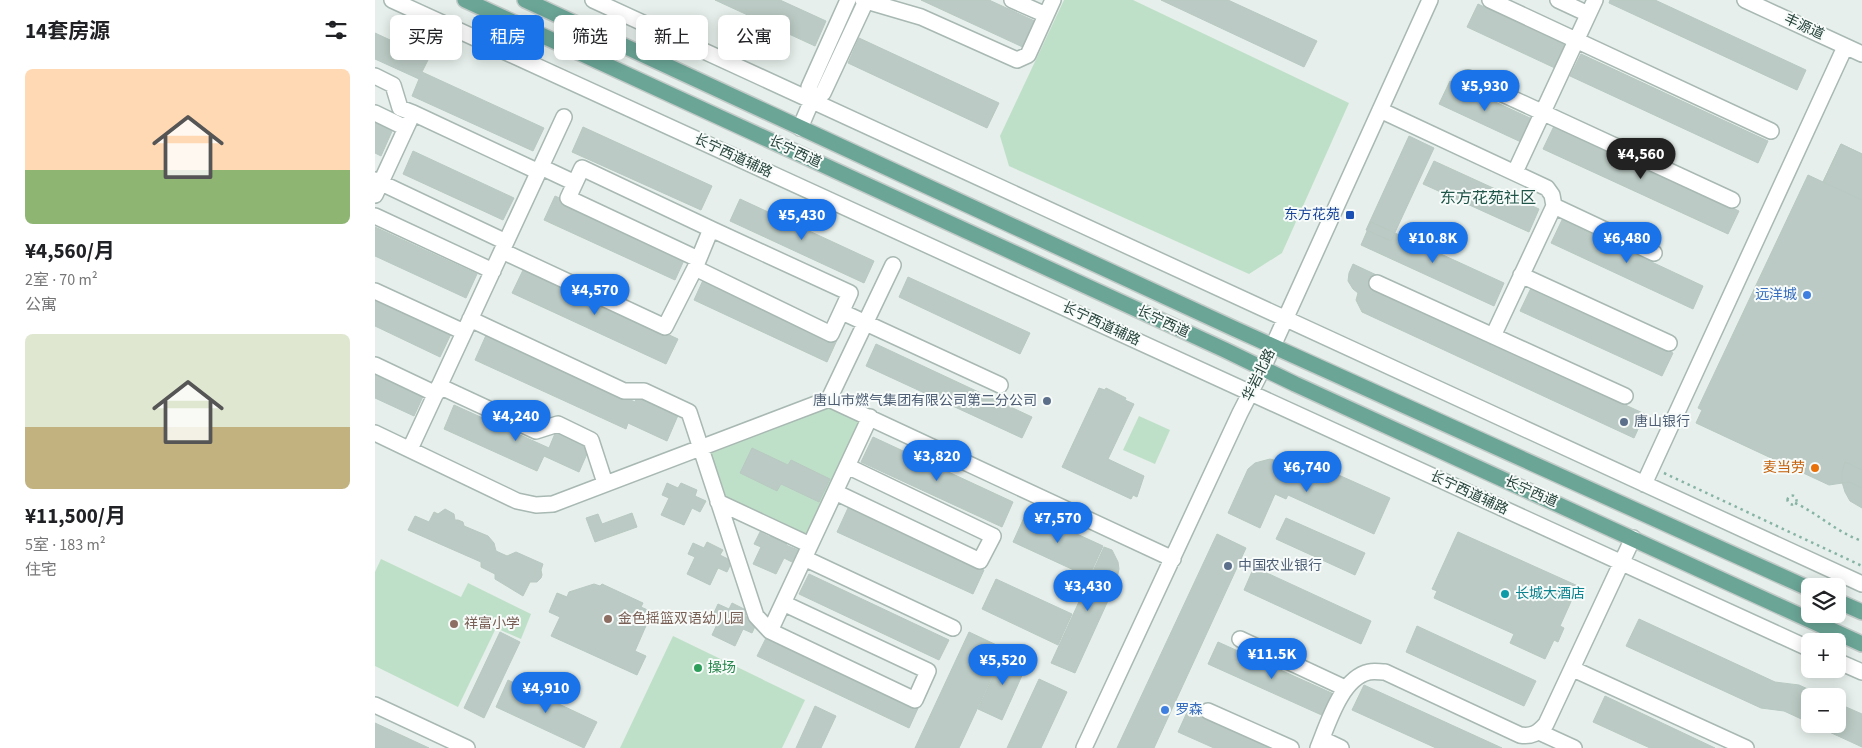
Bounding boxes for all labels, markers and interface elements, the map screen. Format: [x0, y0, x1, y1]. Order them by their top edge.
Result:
street label: 丰源道 [1781, 9, 1827, 45]
chip: 买房 [390, 15, 462, 60]
chip: 租房 [472, 15, 544, 60]
chip: 筛选 [554, 15, 626, 60]
chip: 新上 [636, 15, 708, 60]
chip: 公寓 [718, 15, 790, 60]
text: 14套房源 [25, 16, 110, 46]
icon: filters [322, 16, 350, 44]
pin: ¥5,930 [1444, 70, 1526, 112]
text: ¥5,930 [1461, 75, 1509, 97]
icon: home [143, 102, 233, 192]
street label: 长宁西道辅路 [691, 129, 775, 183]
street label: 长宁西道 [765, 131, 825, 173]
pin: ¥4,560 [1600, 138, 1682, 180]
text: ¥4,560 [1617, 143, 1665, 165]
district label: 东方花苑社区 [1440, 187, 1536, 209]
pin: ¥5,430 [761, 198, 843, 241]
text: ¥5,430 [778, 204, 826, 226]
place label: 东方花苑 [1284, 205, 1340, 225]
marker: 东方花苑 [1344, 209, 1356, 221]
pin: ¥10.8K [1392, 222, 1474, 264]
pin: ¥6,480 [1586, 222, 1668, 264]
text: ¥10.8K [1409, 227, 1457, 249]
text: ¥6,480 [1603, 227, 1651, 249]
text: ¥4,560/月 [25, 236, 115, 266]
text: 2室 · 70 m² [25, 269, 98, 291]
pin: ¥4,570 [554, 274, 636, 316]
text: ¥4,570 [571, 279, 619, 301]
place label: 远洋城 [1755, 285, 1797, 305]
marker: 远洋城 [1801, 289, 1813, 301]
text: 公寓 [25, 294, 57, 316]
street label: 长宁西道辅路 [1059, 297, 1143, 351]
street label: 长宁西道 [1133, 301, 1193, 343]
street label: 华岩北路 [1238, 345, 1280, 405]
icon: home [143, 367, 233, 457]
place label: 唐山市燃气集团有限公司第二分公司 [813, 391, 1037, 411]
marker: 唐山市燃气集团有限公司第二分公司 [1041, 395, 1053, 407]
pin: ¥4,240 [475, 400, 557, 442]
text: ¥4,240 [492, 405, 540, 427]
place label: 唐山银行 [1634, 412, 1690, 432]
marker: 唐山银行 [1618, 416, 1630, 428]
pin: ¥3,820 [896, 440, 978, 482]
text: ¥3,820 [913, 445, 961, 467]
pin: ¥6,740 [1266, 450, 1348, 493]
text: ¥6,740 [1283, 456, 1331, 478]
place label: 麦当劳 [1763, 458, 1805, 478]
marker: 麦当劳 [1809, 462, 1821, 474]
street label: 长宁西道辅路 [1427, 466, 1511, 520]
street label: 长宁西道 [1501, 471, 1561, 513]
text: ¥11,500/月 [25, 501, 126, 531]
pin: ¥7,570 [1017, 502, 1099, 544]
text: ¥7,570 [1034, 507, 1082, 529]
text: 5室 · 183 m² [25, 534, 106, 556]
place label: 中国农业银行 [1238, 556, 1322, 576]
text: 住宅 [25, 559, 57, 581]
marker: 中国农业银行 [1222, 560, 1234, 572]
pin: ¥3,430 [1047, 570, 1129, 612]
text: ¥3,430 [1064, 575, 1112, 597]
map controls [1801, 578, 1846, 733]
button: layers [1801, 578, 1846, 623]
place label: 长城大酒店 [1515, 584, 1585, 604]
marker: 长城大酒店 [1499, 588, 1511, 600]
place label: 金色摇篮双语幼儿园 [618, 609, 744, 629]
marker: 金色摇篮双语幼儿园 [602, 613, 614, 625]
place label: 祥富小学 [464, 614, 520, 634]
marker: 祥富小学 [448, 618, 460, 630]
button: + [1801, 633, 1846, 678]
pin: ¥11.5K [1231, 638, 1313, 680]
text: ¥11.5K [1248, 643, 1296, 665]
pin: ¥5,520 [962, 644, 1044, 686]
text: ¥5,520 [979, 649, 1027, 671]
place label: 操场 [708, 658, 736, 678]
marker: 操场 [692, 662, 704, 674]
pin: ¥4,910 [505, 672, 587, 714]
text: ¥4,910 [522, 677, 570, 699]
button: − [1801, 688, 1846, 733]
place label: 罗森 [1175, 700, 1203, 720]
marker: 罗森 [1159, 704, 1171, 716]

